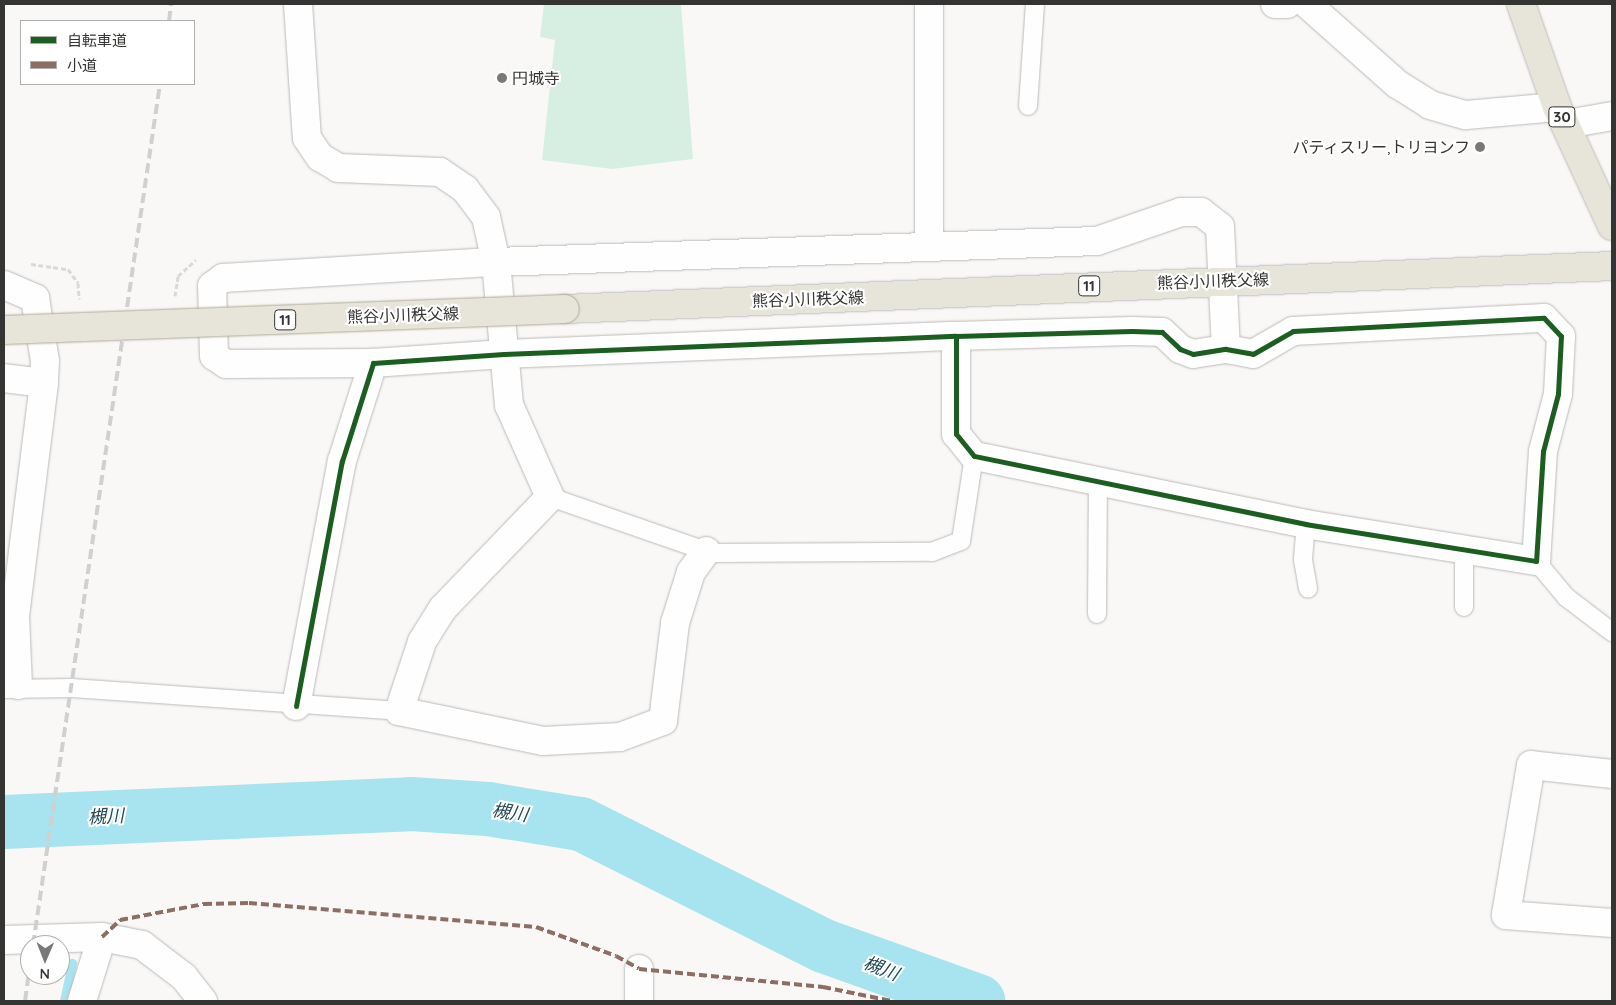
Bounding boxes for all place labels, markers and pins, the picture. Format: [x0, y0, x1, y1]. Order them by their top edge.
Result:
place label: 円城寺 [512, 68, 560, 88]
marker: 円城寺 [496, 72, 508, 84]
place label: パティスリー,トリヨンフ [1291, 137, 1470, 157]
marker: パティスリー,トリヨンフ [1474, 141, 1486, 153]

